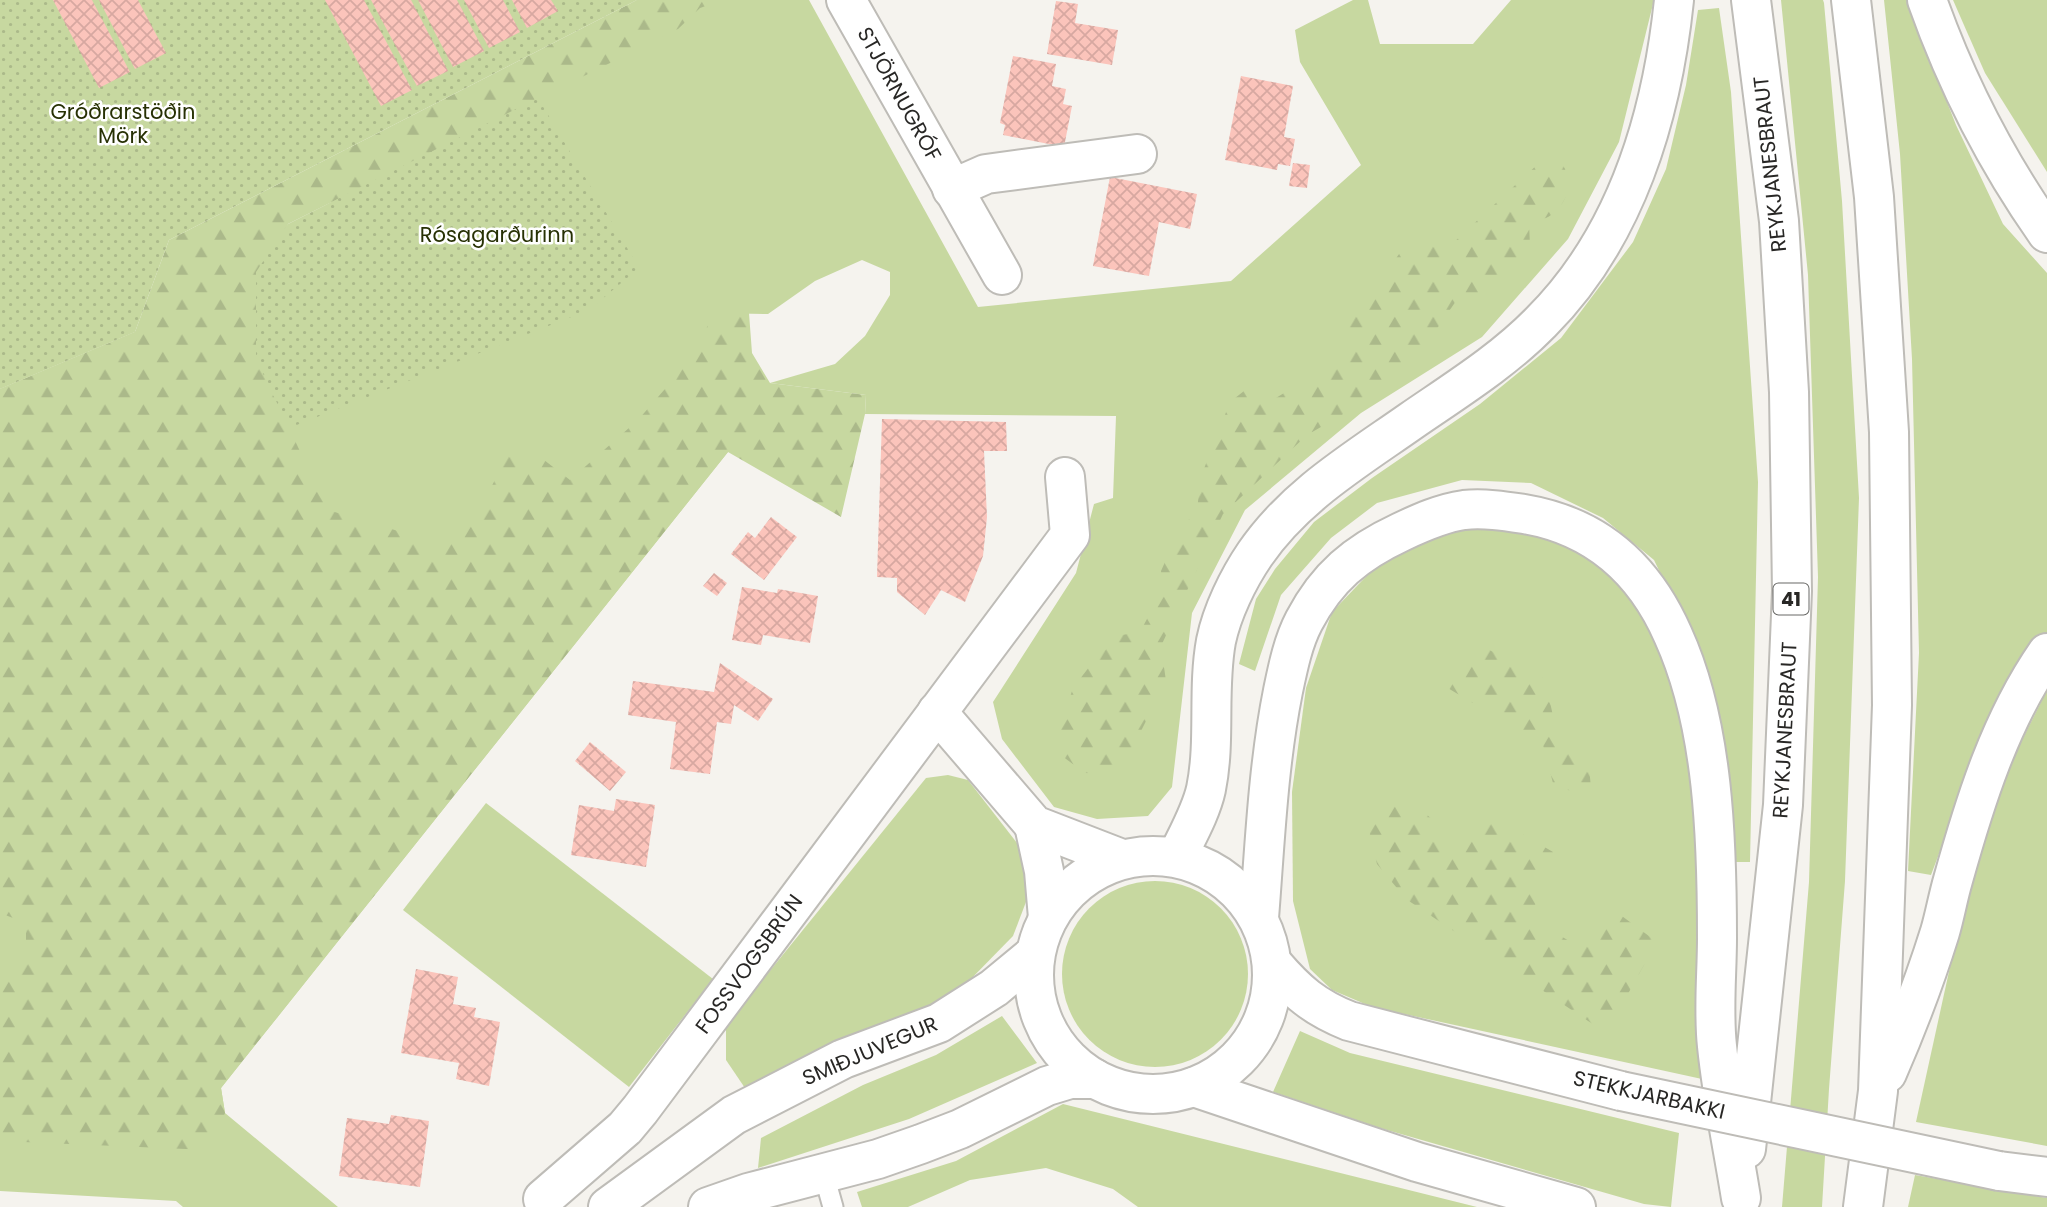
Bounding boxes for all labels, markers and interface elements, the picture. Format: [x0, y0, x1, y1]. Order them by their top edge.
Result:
street label: STJÖRNUGRÓF [851, 21, 948, 166]
street label: REYKJANESBRAUT [1746, 75, 1793, 254]
park label: Gróðrarstöðin Mörk [51, 97, 195, 150]
park label: Rósagarðurinn [420, 220, 574, 249]
road number: 41 [1774, 584, 1809, 614]
street label: REYKJANESBRAUT [1765, 641, 1804, 819]
street label: FOSSVOGSBRÚN [688, 888, 809, 1039]
street label: SMIÐJUVEGUR [798, 1009, 942, 1092]
street label: STEKKJARBAKKI [1570, 1063, 1728, 1126]

